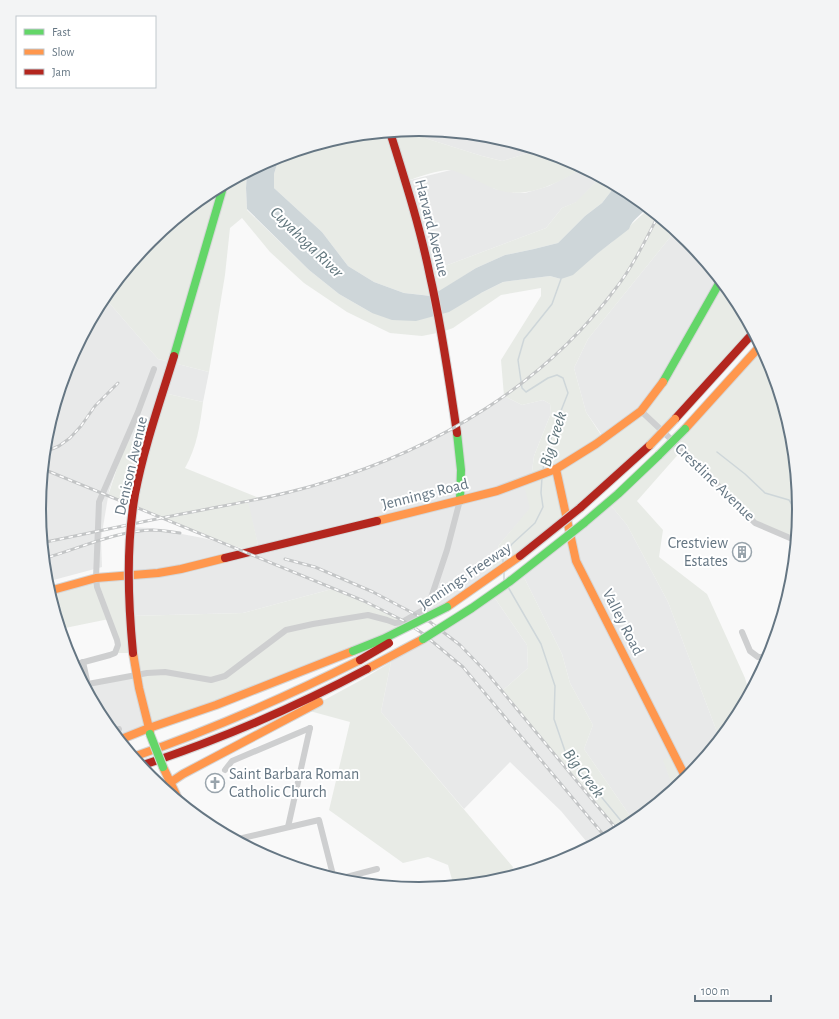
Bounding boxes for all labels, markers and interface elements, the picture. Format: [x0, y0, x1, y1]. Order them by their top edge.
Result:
legend [16, 16, 156, 88]
text: Fast [52, 26, 71, 38]
text: Slow [52, 46, 74, 58]
text: Jam [52, 66, 71, 78]
street label: Harvard Avenue [412, 178, 452, 278]
water label: Cuyahoga River [267, 203, 347, 281]
water label: Big Creek [537, 409, 569, 469]
street label: Denison Avenue [112, 415, 150, 517]
street label: Crestline Avenue [672, 440, 758, 524]
street label: Jennings Road [380, 476, 470, 512]
place label: Crestview Estates [668, 535, 728, 569]
street label: Jennings Freeway [416, 539, 515, 614]
building icon: Crestview Estates [731, 541, 753, 563]
street label: Valley Road [599, 586, 647, 658]
water label: Big Creek [560, 745, 608, 801]
place label: Saint Barbara Roman Catholic Church [229, 766, 359, 800]
church icon: Saint Barbara Roman Catholic Church [204, 772, 226, 794]
scale bar [695, 977, 771, 1003]
text: 100 m [701, 985, 729, 997]

